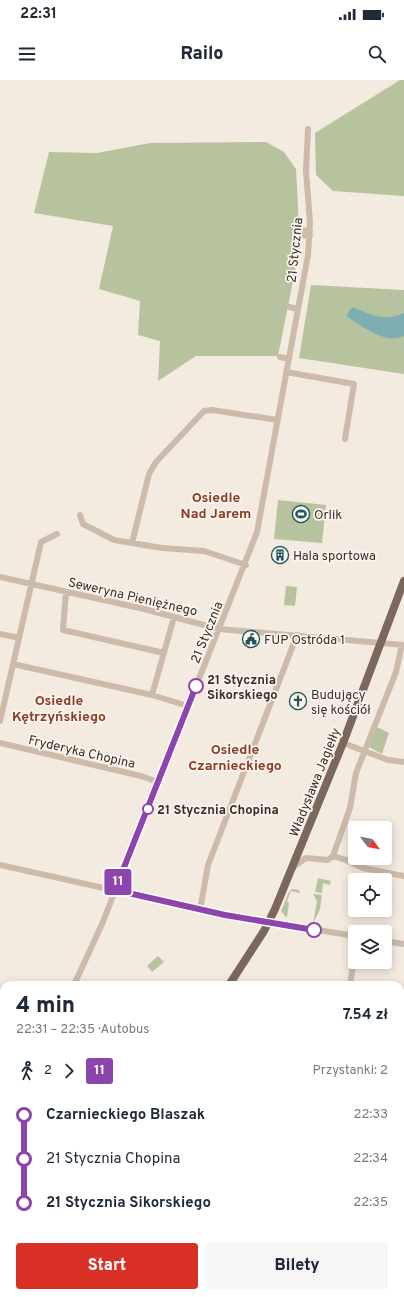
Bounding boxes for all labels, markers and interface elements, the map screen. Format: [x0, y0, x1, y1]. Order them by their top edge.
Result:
text: 22:31 [20, 5, 57, 24]
icon: menu [16, 43, 38, 65]
text: Railo [180, 43, 224, 66]
icon: search [366, 43, 388, 65]
street label: 21 Stycznia [285, 217, 307, 284]
district label: Osiedle Nad Jarem [181, 490, 251, 523]
sports icon: Orlik [291, 504, 311, 524]
place label: Orlik [314, 508, 342, 524]
building icon: Hala sportowa [270, 545, 290, 565]
place label: Hala sportowa [293, 549, 376, 565]
street label: Seweryna Pieniężnego [66, 575, 199, 621]
street label: 21 Stycznia [188, 599, 228, 666]
public building icon: FUP Ostróda 1 [241, 629, 261, 649]
place label: FUP Ostróda 1 [264, 633, 345, 649]
place label: 21 Stycznia Sikorskiego [207, 673, 278, 704]
marker: 21 Stycznia Sikorskiego [188, 678, 204, 694]
place label: Budujący się kościół [311, 688, 371, 719]
church icon: Budujący się kościół [288, 691, 308, 711]
district label: Osiedle Kętrzyńskiego [12, 693, 106, 726]
street label: Władysława Jagiełły [287, 726, 345, 840]
street label: Fryderyka Chopina [27, 733, 137, 773]
district label: Osiedle Czarnieckiego [188, 742, 282, 775]
marker: 21 Stycznia Chopina [142, 803, 154, 815]
place label: 21 Stycznia Chopina [157, 803, 279, 819]
north arrow [348, 821, 392, 865]
map controls [348, 821, 392, 969]
line badge: 11 [100, 869, 136, 895]
text: 11 [112, 873, 124, 890]
button: locate [348, 873, 392, 917]
unlabelled marker [306, 922, 322, 938]
button: layers [348, 925, 392, 969]
text: 4 min [16, 993, 75, 1020]
text: 7.54 zł [343, 1006, 388, 1025]
text: 22:31 – 22:35 · Autobus [16, 1022, 149, 1038]
icon: walk [16, 1060, 38, 1082]
icon: forward [58, 1060, 80, 1082]
text: 11 [94, 1062, 105, 1079]
text: 2 [44, 1063, 52, 1079]
text: Przystanki: 2 [313, 1063, 388, 1079]
text: Czarnieckiego Blaszak [46, 1106, 205, 1125]
text: 22:33 [354, 1107, 388, 1123]
text: 21 Stycznia Chopina [46, 1150, 180, 1169]
text: 22:34 [353, 1151, 388, 1167]
text: 21 Stycznia Sikorskiego [46, 1194, 211, 1213]
text: 22:35 [353, 1195, 388, 1211]
button: Start [16, 1243, 198, 1289]
button: Bilety [206, 1243, 388, 1289]

